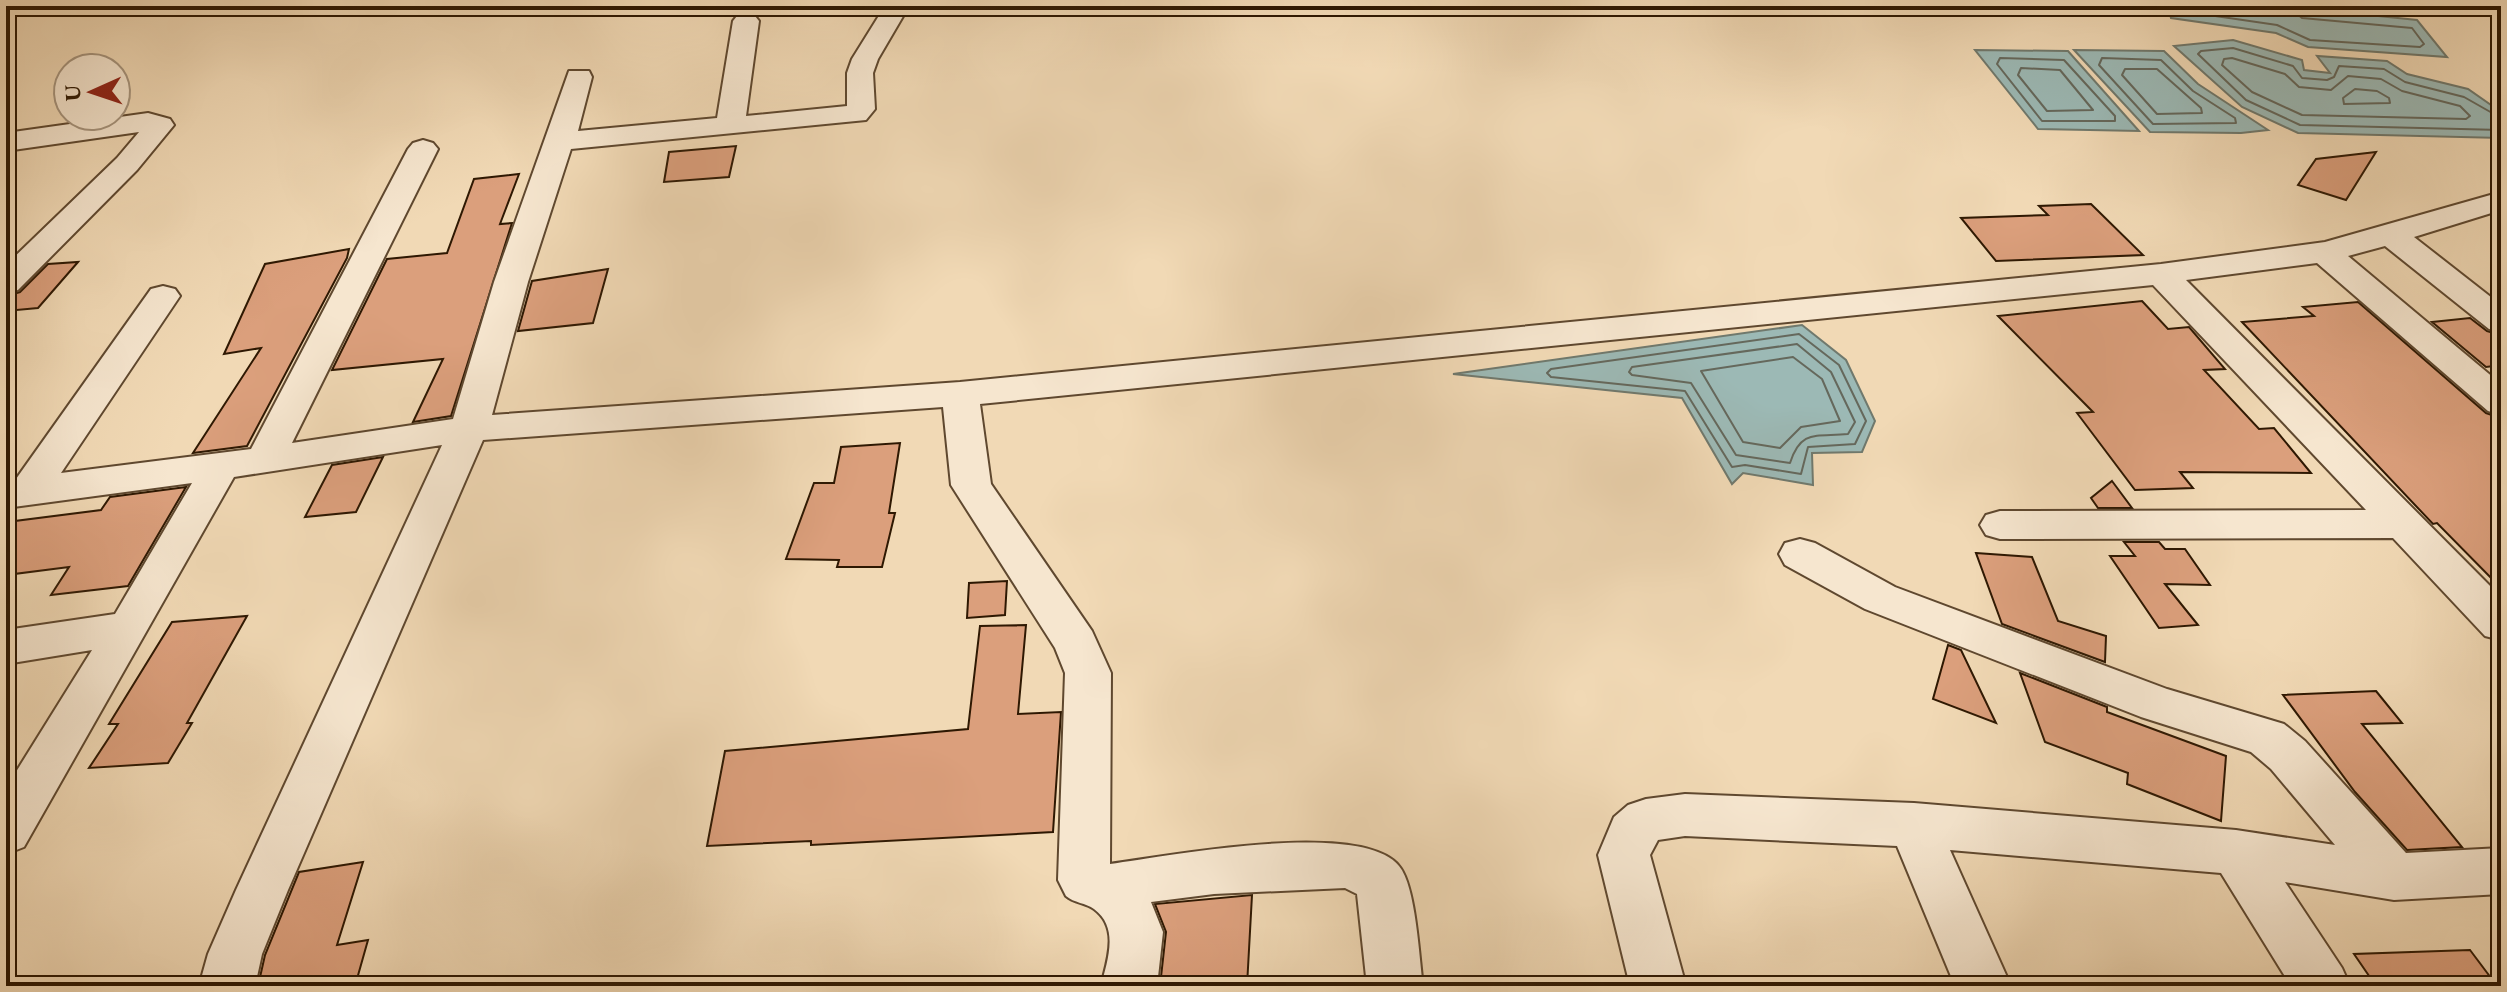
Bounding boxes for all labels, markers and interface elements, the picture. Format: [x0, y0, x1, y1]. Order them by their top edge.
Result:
north arrow [52, 52, 132, 132]
text: U [58, 83, 87, 102]

